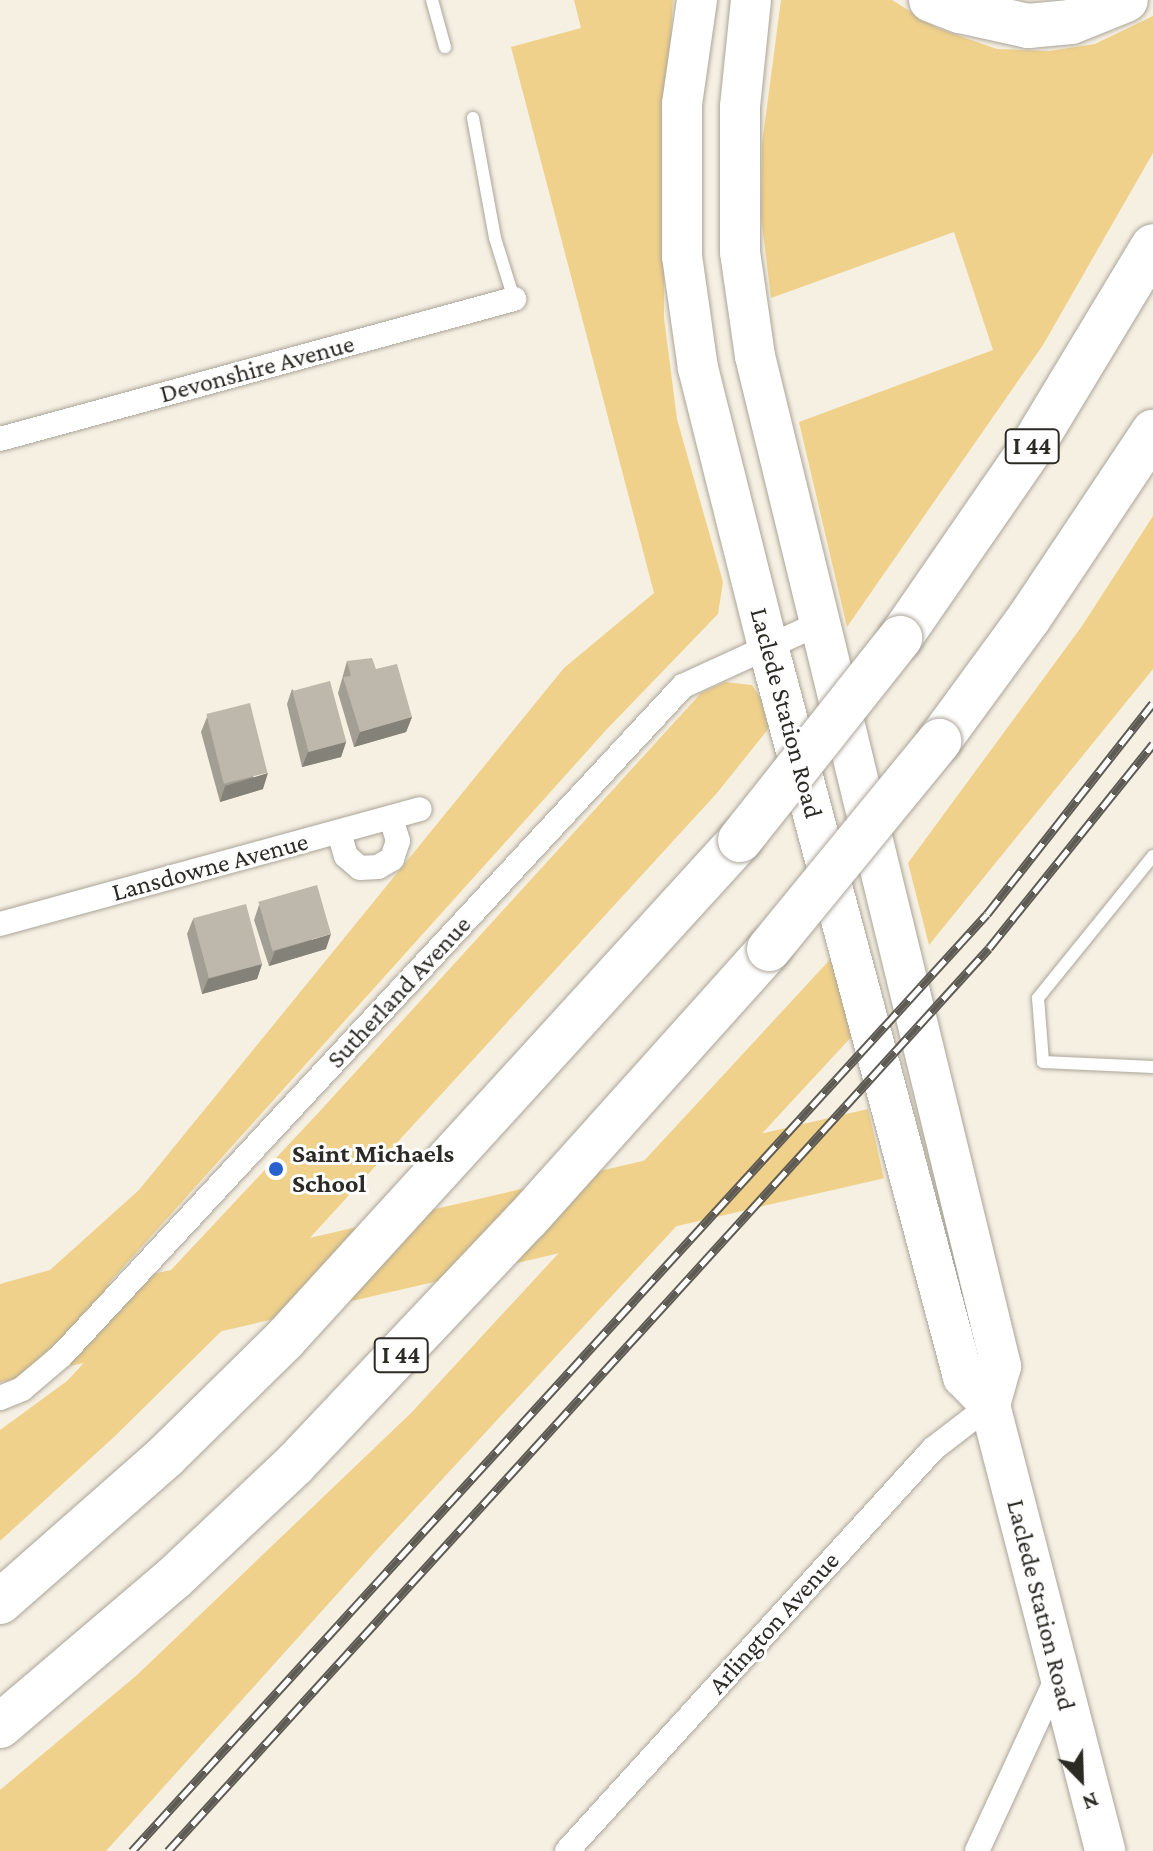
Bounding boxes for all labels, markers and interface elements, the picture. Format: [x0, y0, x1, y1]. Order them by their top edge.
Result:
street label: Devonshire Avenue [156, 328, 358, 410]
road number: I 44 [1004, 426, 1060, 466]
street label: Laclede Station Road [743, 604, 829, 822]
street label: Lansdowne Avenue [109, 826, 311, 908]
street label: Sutherland Avenue [320, 909, 478, 1075]
place label: Saint Michaels School [292, 1138, 454, 1200]
marker: Saint Michaels School [267, 1160, 285, 1178]
road number: I 44 [373, 1335, 429, 1375]
street label: Laclede Station Road [1000, 1496, 1082, 1714]
street label: Arlington Avenue [702, 1545, 846, 1701]
north arrow [1041, 1739, 1121, 1819]
text: N [1079, 1787, 1102, 1816]

